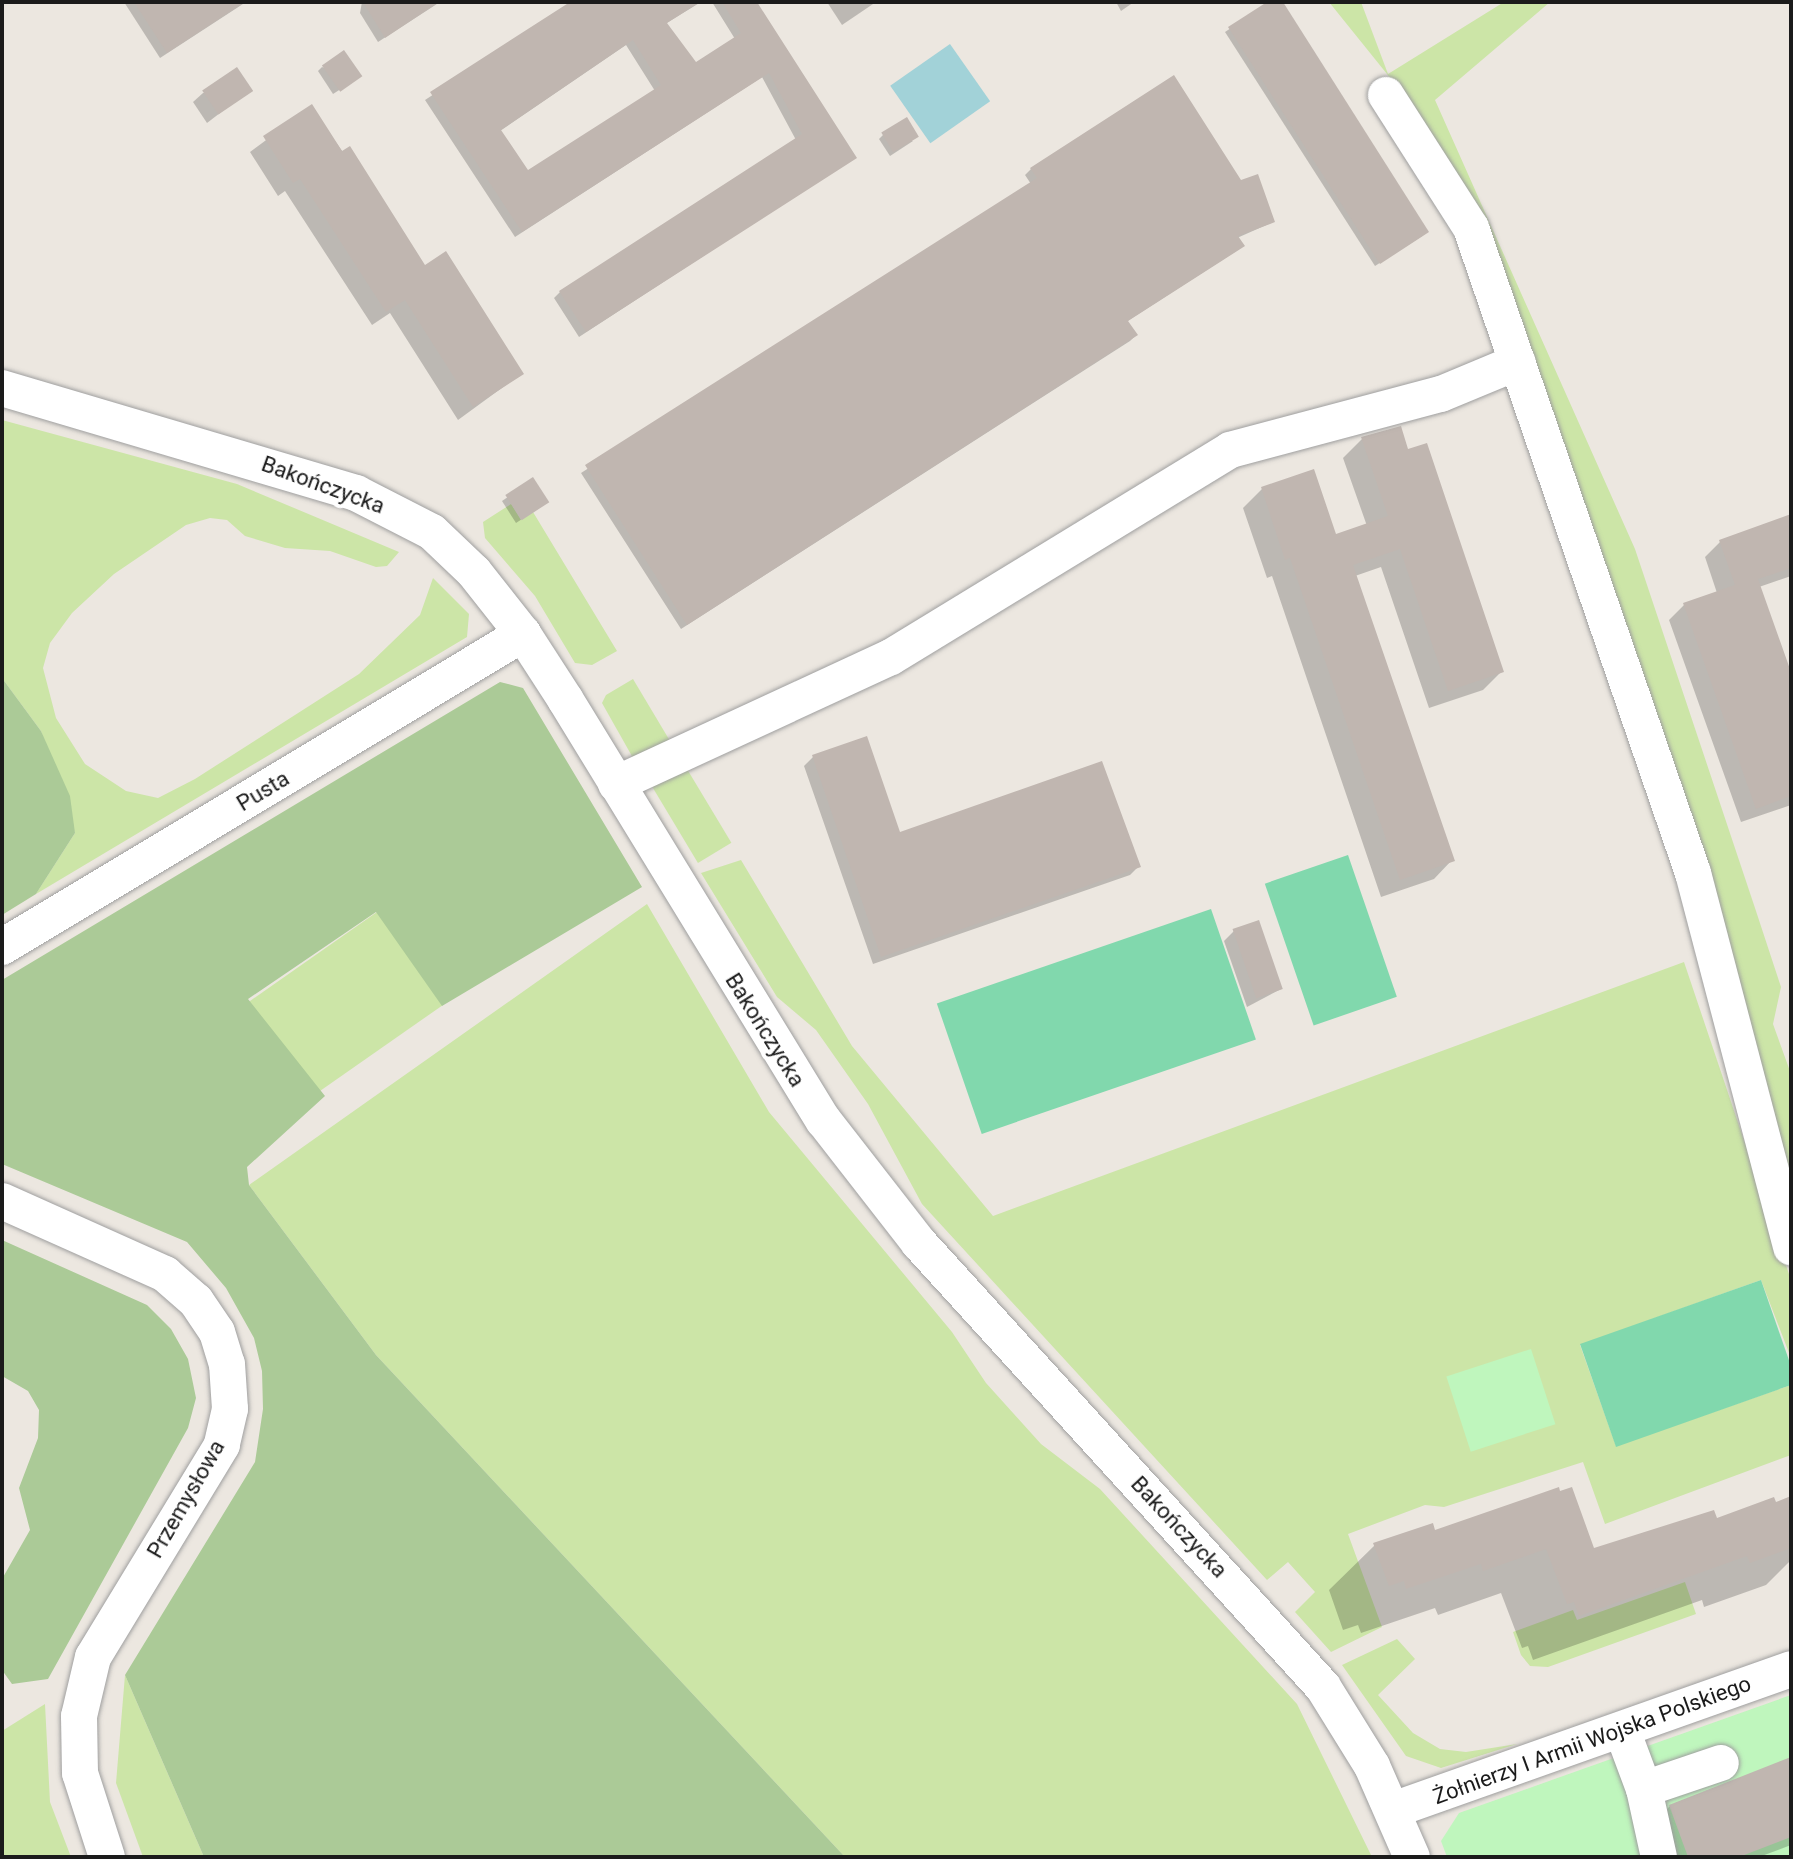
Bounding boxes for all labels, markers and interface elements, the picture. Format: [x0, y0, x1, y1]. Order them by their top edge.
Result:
street label: Bakończycka [258, 451, 388, 519]
street label: Pusta [232, 765, 294, 817]
street label: Bakończycka [720, 968, 810, 1092]
street label: Przemysłowa [142, 1435, 230, 1563]
street label: Bakończycka [1125, 1471, 1233, 1583]
street label: Żołnierzy I Armii Wojska Polskiego [1429, 1670, 1755, 1810]

